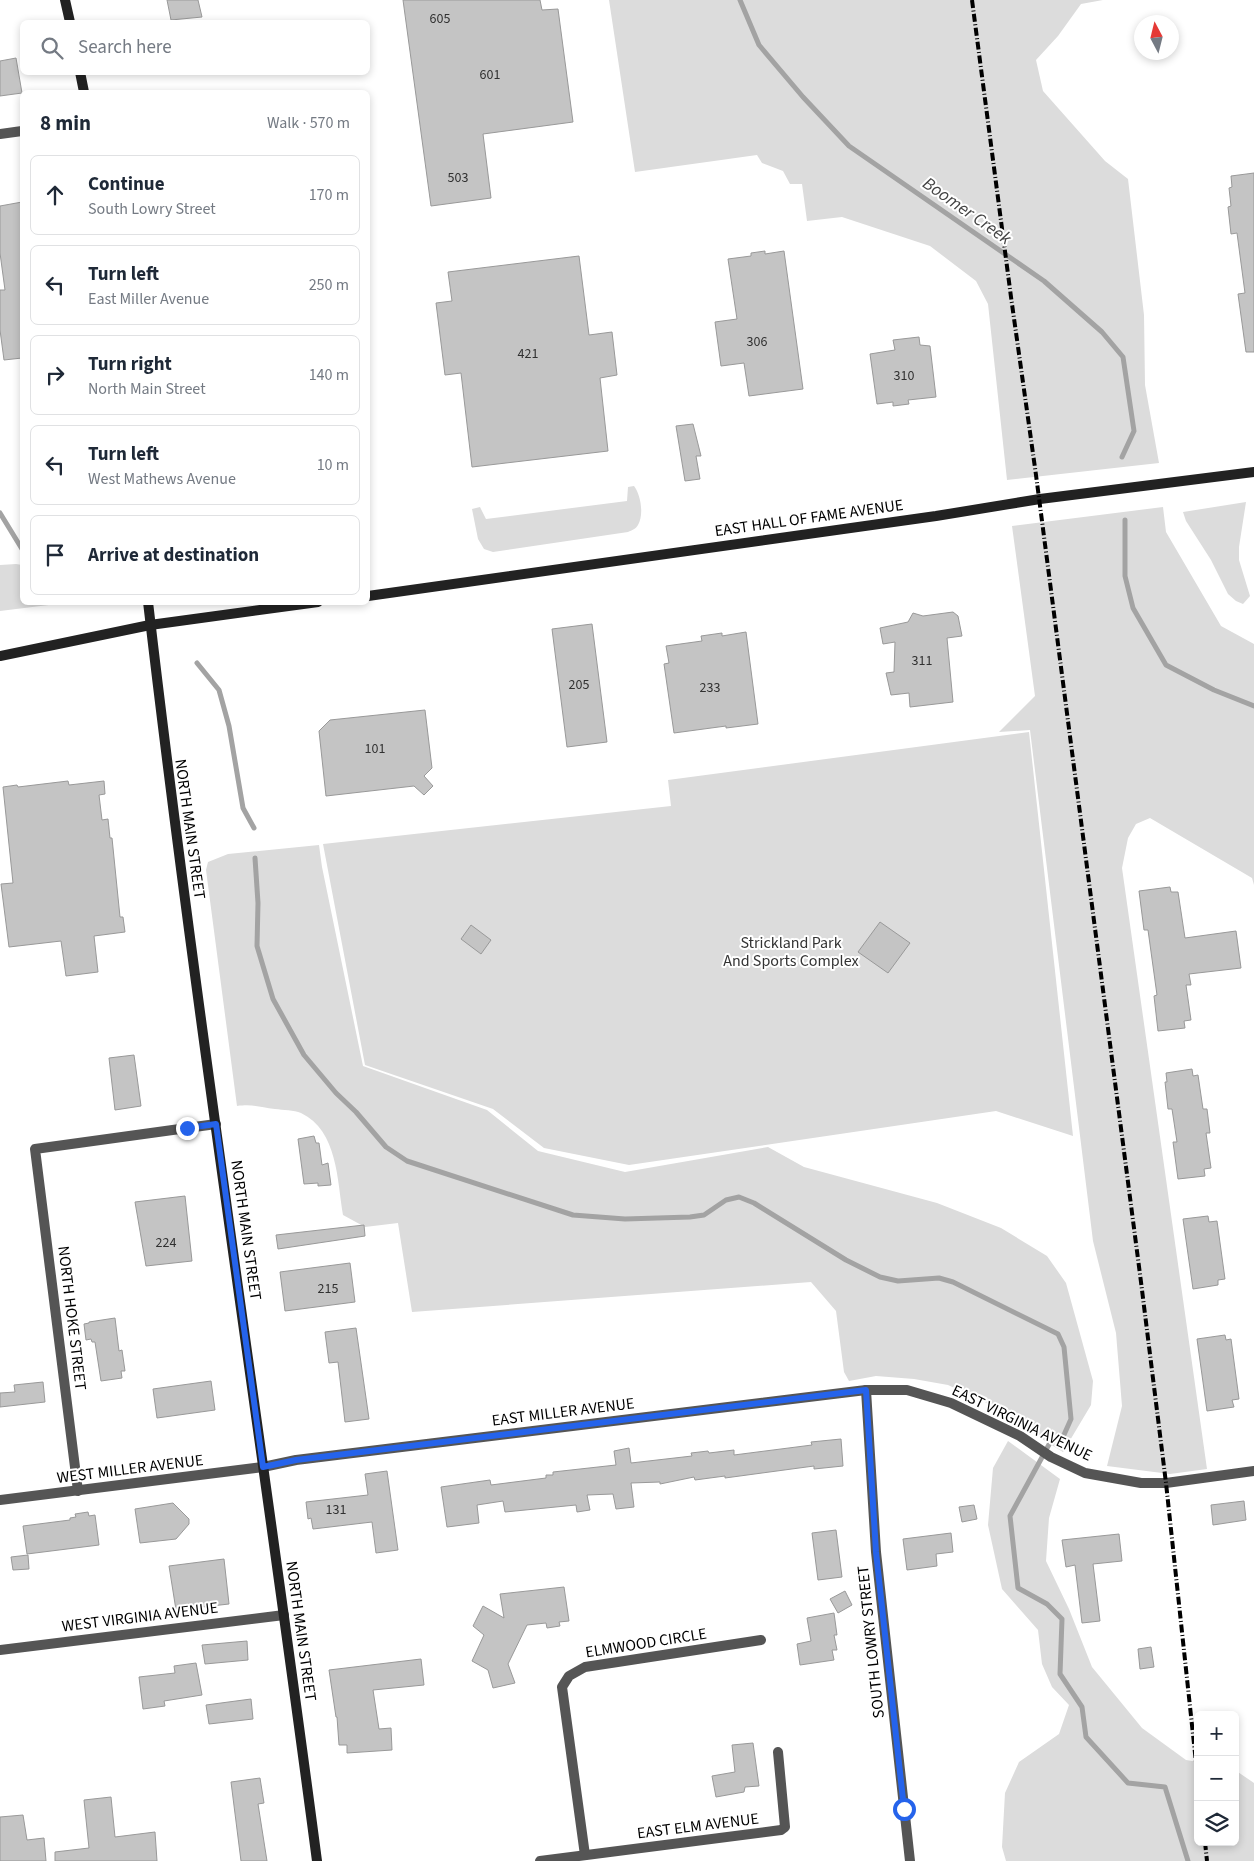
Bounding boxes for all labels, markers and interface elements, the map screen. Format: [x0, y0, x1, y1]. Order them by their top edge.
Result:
house number: 605 [430, 9, 450, 29]
north arrow [1134, 15, 1179, 60]
search box [20, 20, 370, 75]
icon: search [38, 34, 66, 62]
text: Search here [78, 34, 172, 61]
house number: 601 [480, 65, 500, 85]
text: 8 min [40, 108, 91, 138]
text: Walk · 570 m [267, 112, 350, 134]
house number: 503 [448, 168, 468, 188]
text: Continue [88, 171, 165, 198]
water label: Boomer Creek [918, 171, 1017, 251]
icon: ahead [41, 181, 69, 209]
text: 170 m [309, 184, 349, 206]
text: South Lowry Street [88, 198, 216, 220]
text: Turn left [88, 261, 159, 288]
icon: left [41, 271, 69, 299]
text: 250 m [309, 274, 349, 296]
text: East Miller Avenue [88, 288, 209, 310]
house number: 306 [747, 332, 767, 352]
house number: 421 [518, 344, 538, 364]
text: Turn right [88, 351, 172, 378]
icon: right [41, 361, 69, 389]
text: 140 m [309, 364, 349, 386]
house number: 310 [894, 366, 914, 386]
text: North Main Street [88, 378, 206, 400]
text: Turn left [88, 441, 159, 468]
icon: left [41, 451, 69, 479]
text: 10 m [317, 454, 349, 476]
text: West Mathews Avenue [88, 468, 236, 490]
street label: EAST HALL OF FAME AVENUE [713, 494, 905, 542]
icon: arrive [41, 541, 69, 569]
text: Arrive at destination [88, 542, 259, 569]
house number: 311 [912, 651, 932, 671]
house number: 205 [569, 675, 589, 695]
house number: 233 [700, 678, 720, 698]
house number: 101 [365, 739, 385, 759]
street label: NORTH MAIN STREET [169, 757, 211, 901]
park label: Strickland Park And Sports Complex [723, 932, 859, 972]
route end [176, 1117, 199, 1140]
street label: NORTH MAIN STREET [225, 1158, 267, 1302]
house number: 224 [156, 1233, 176, 1253]
street label: NORTH HOKE STREET [52, 1245, 92, 1392]
house number: 215 [318, 1279, 338, 1299]
street label: EAST VIRGINIA AVENUE [948, 1379, 1096, 1467]
street label: EAST MILLER AVENUE [490, 1392, 636, 1432]
street label: WEST MILLER AVENUE [56, 1449, 204, 1489]
house number: 131 [326, 1500, 346, 1520]
street label: NORTH MAIN STREET [280, 1559, 322, 1703]
street label: SOUTH LOWRY STREET [852, 1564, 890, 1719]
street label: WEST VIRGINIA AVENUE [61, 1596, 219, 1638]
street label: ELMWOOD CIRCLE [584, 1623, 708, 1663]
map controls [1194, 1711, 1239, 1846]
button: + [1194, 1711, 1239, 1756]
button: − [1194, 1756, 1239, 1801]
route start [893, 1798, 916, 1821]
button: layers [1194, 1801, 1239, 1846]
street label: EAST ELM AVENUE [636, 1808, 760, 1844]

